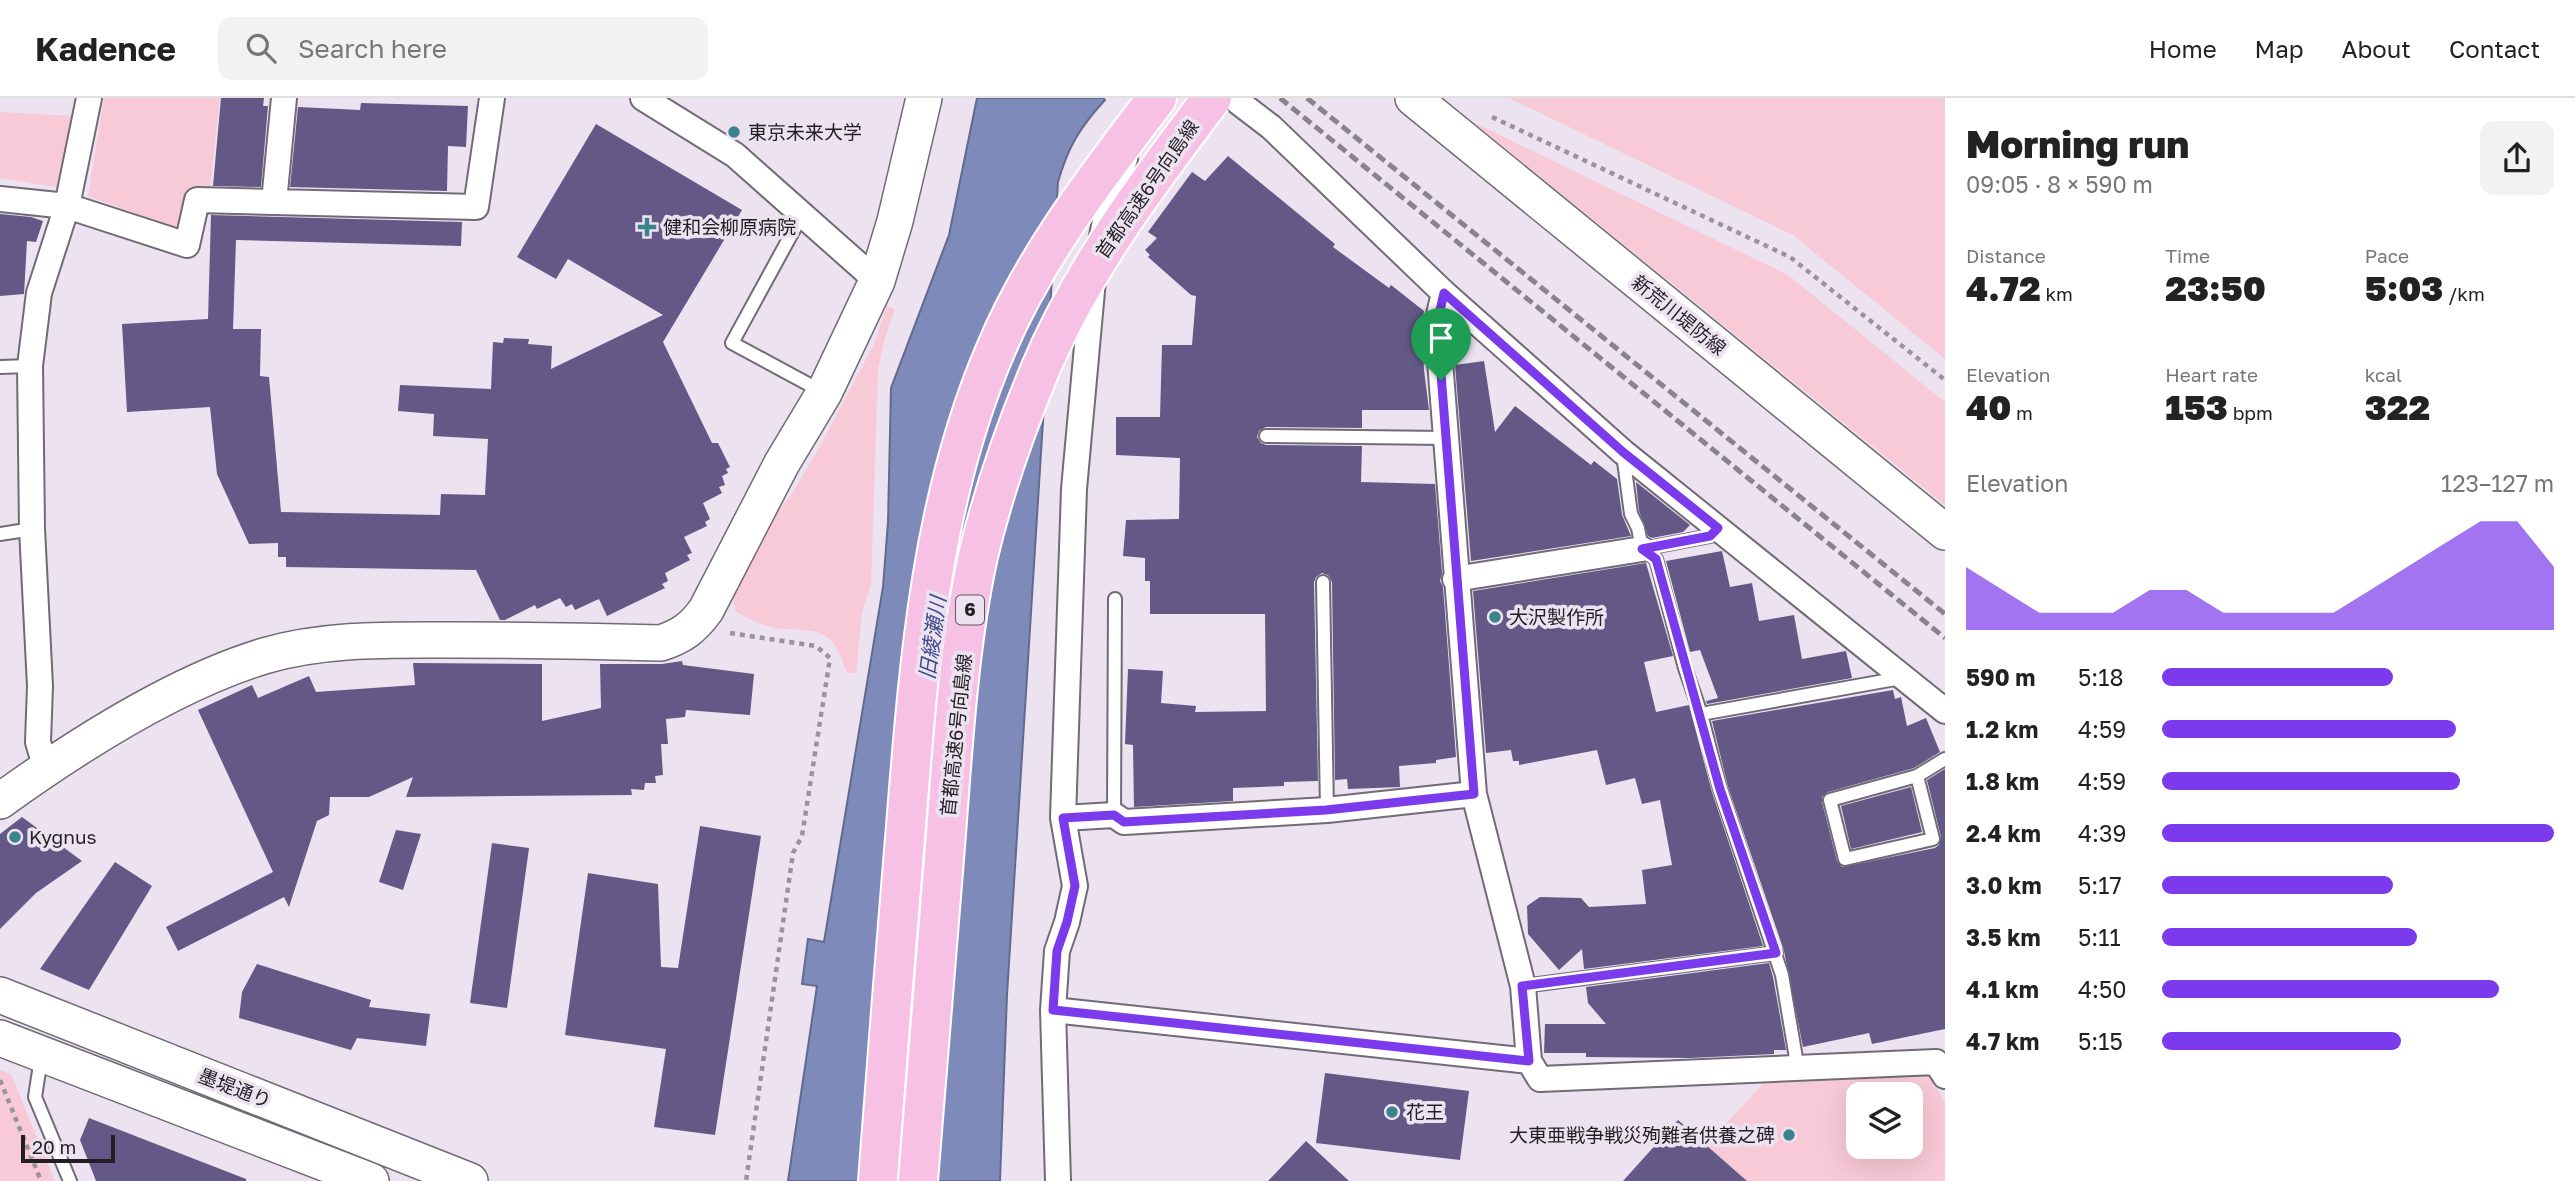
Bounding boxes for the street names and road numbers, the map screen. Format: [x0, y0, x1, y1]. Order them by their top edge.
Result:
street label: 首都高速6号向島線 [1090, 115, 1203, 262]
street label: 新荒川堤防線 [1628, 270, 1731, 359]
road number: 6 [956, 596, 984, 624]
street label: 首都高速6号向島線 [936, 652, 975, 817]
street label: 墨堤通り [196, 1063, 275, 1112]

